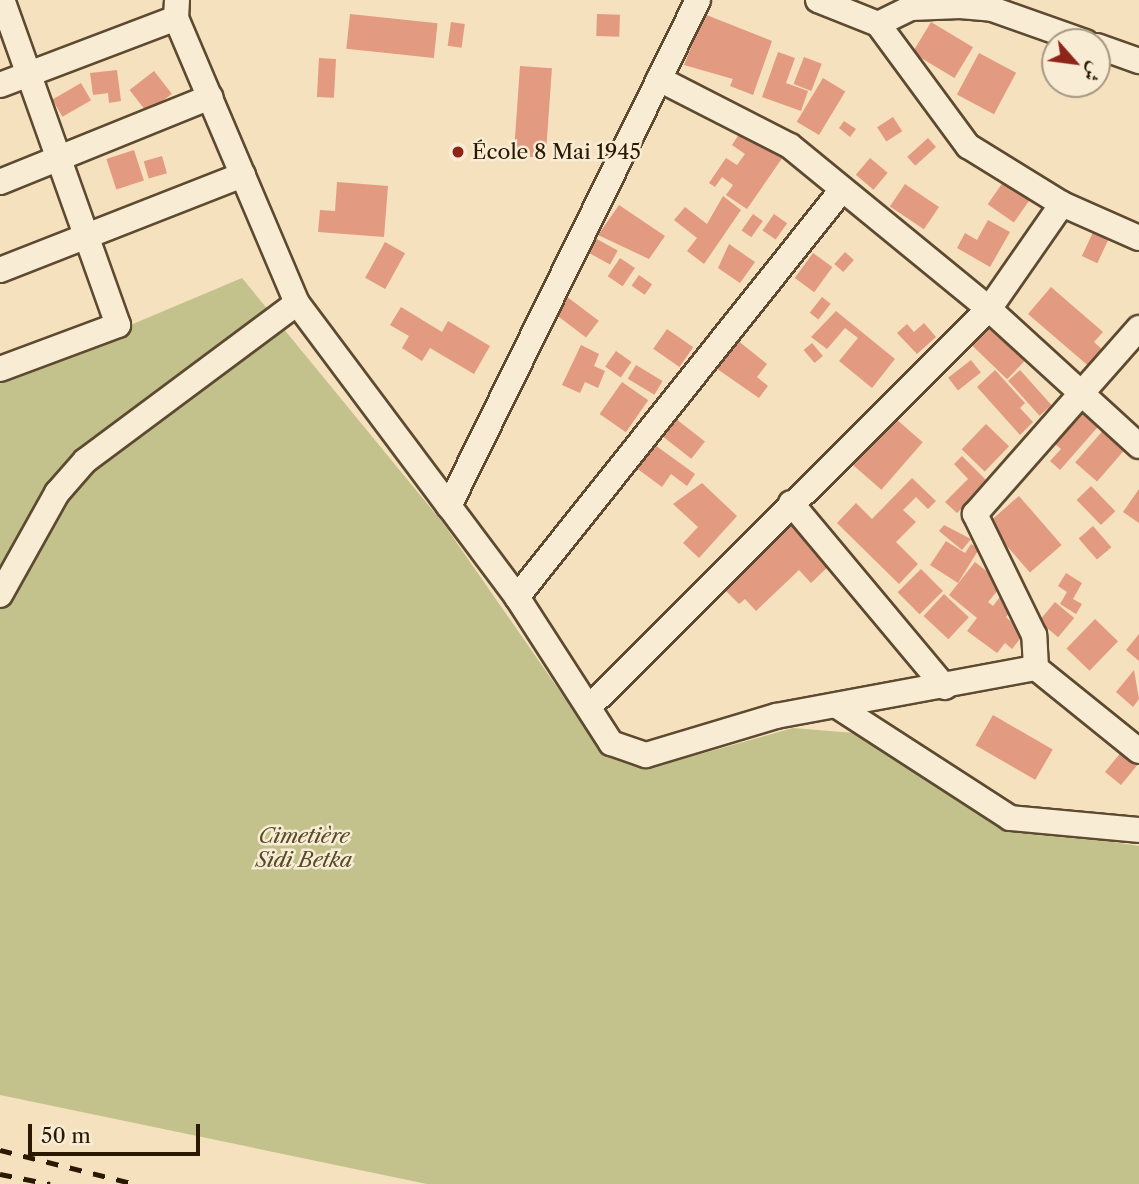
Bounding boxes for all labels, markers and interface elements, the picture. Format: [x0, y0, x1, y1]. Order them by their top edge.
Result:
north arrow [1041, 28, 1111, 98]
text: ش [1079, 58, 1108, 86]
place label: École 8 Mai 1945 [472, 139, 641, 165]
marker: École 8 Mai 1945 [450, 144, 466, 160]
park label: Cimetière Sidi Betka [256, 823, 352, 873]
scale bar [32, 1110, 203, 1154]
text: 50 m [41, 1123, 91, 1148]

